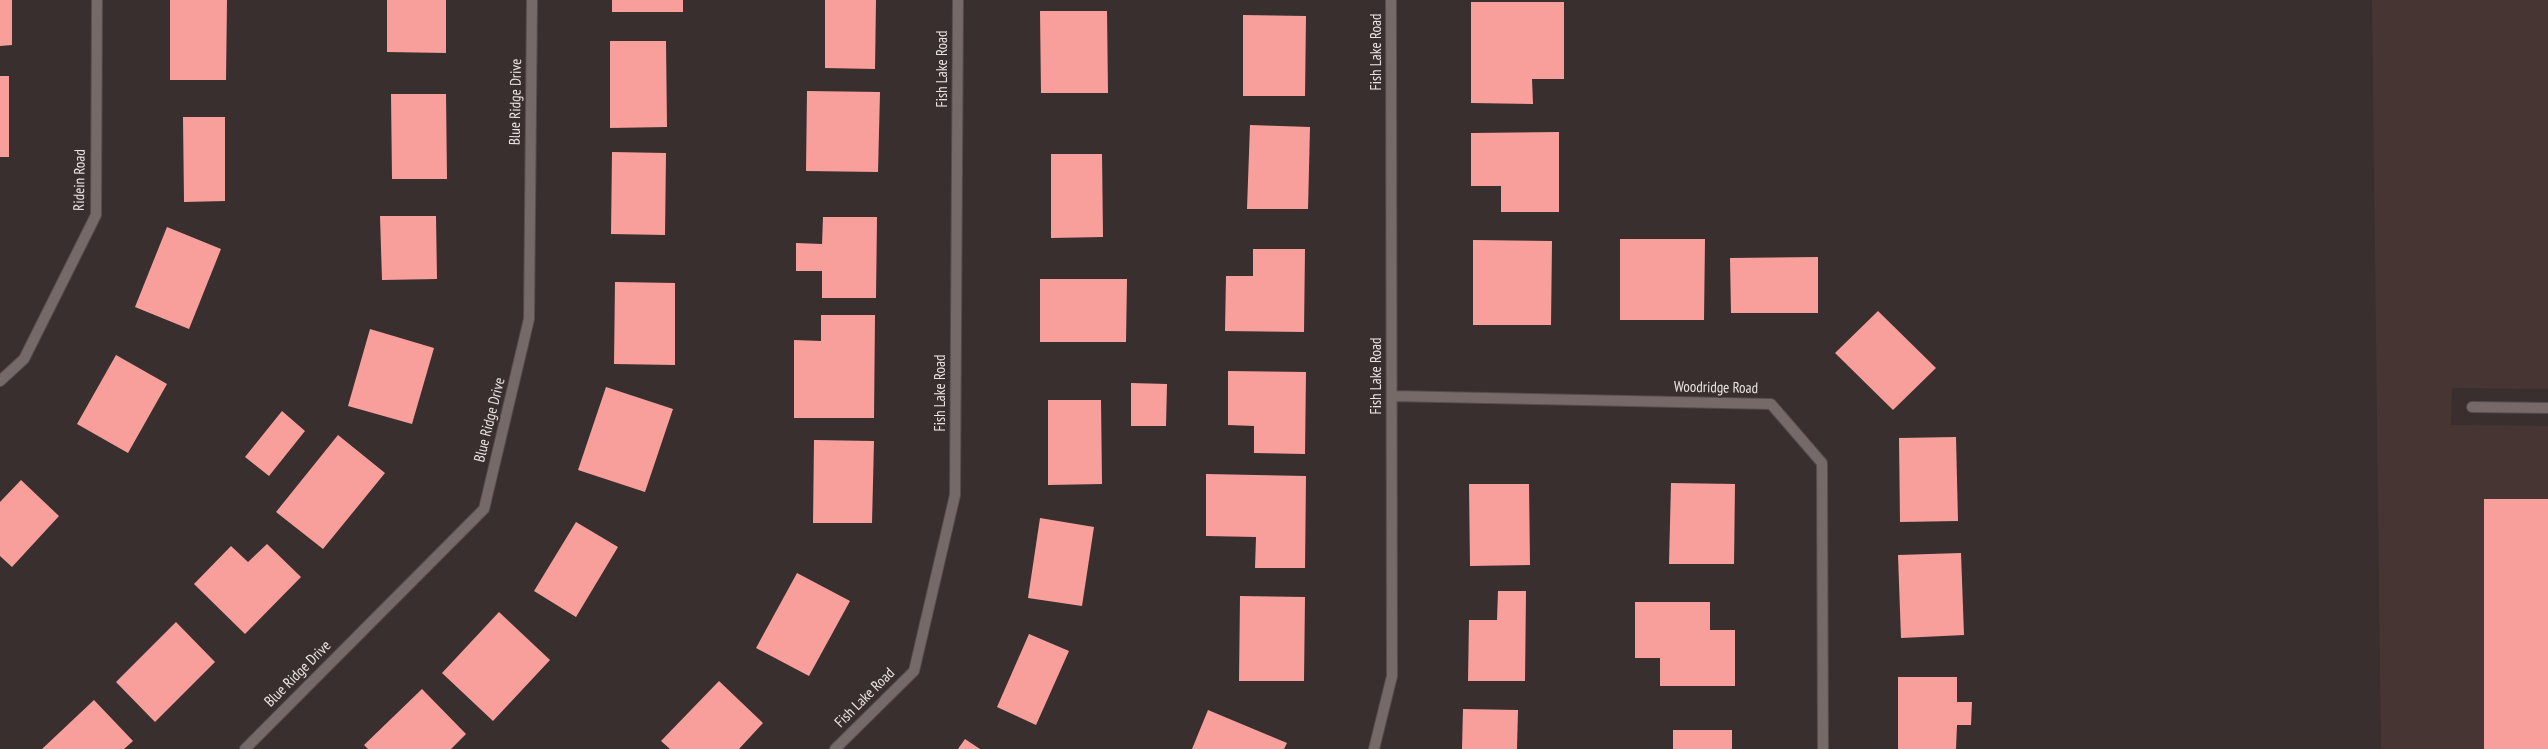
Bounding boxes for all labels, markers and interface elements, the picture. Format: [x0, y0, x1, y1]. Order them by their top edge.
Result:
street label: Fish Lake Road [1368, 14, 1386, 90]
street label: Fish Lake Road [934, 31, 952, 107]
street label: Blue Ridge Drive [506, 59, 526, 145]
street label: Ridein Road [70, 149, 90, 211]
street label: Fish Lake Road [1368, 338, 1386, 414]
street label: Fish Lake Road [932, 355, 950, 431]
street label: Blue Ridge Drive [471, 376, 509, 464]
street label: Woodridge Road [1674, 378, 1758, 398]
street label: Blue Ridge Drive [261, 637, 335, 711]
street label: Fish Lake Road [831, 664, 899, 732]

